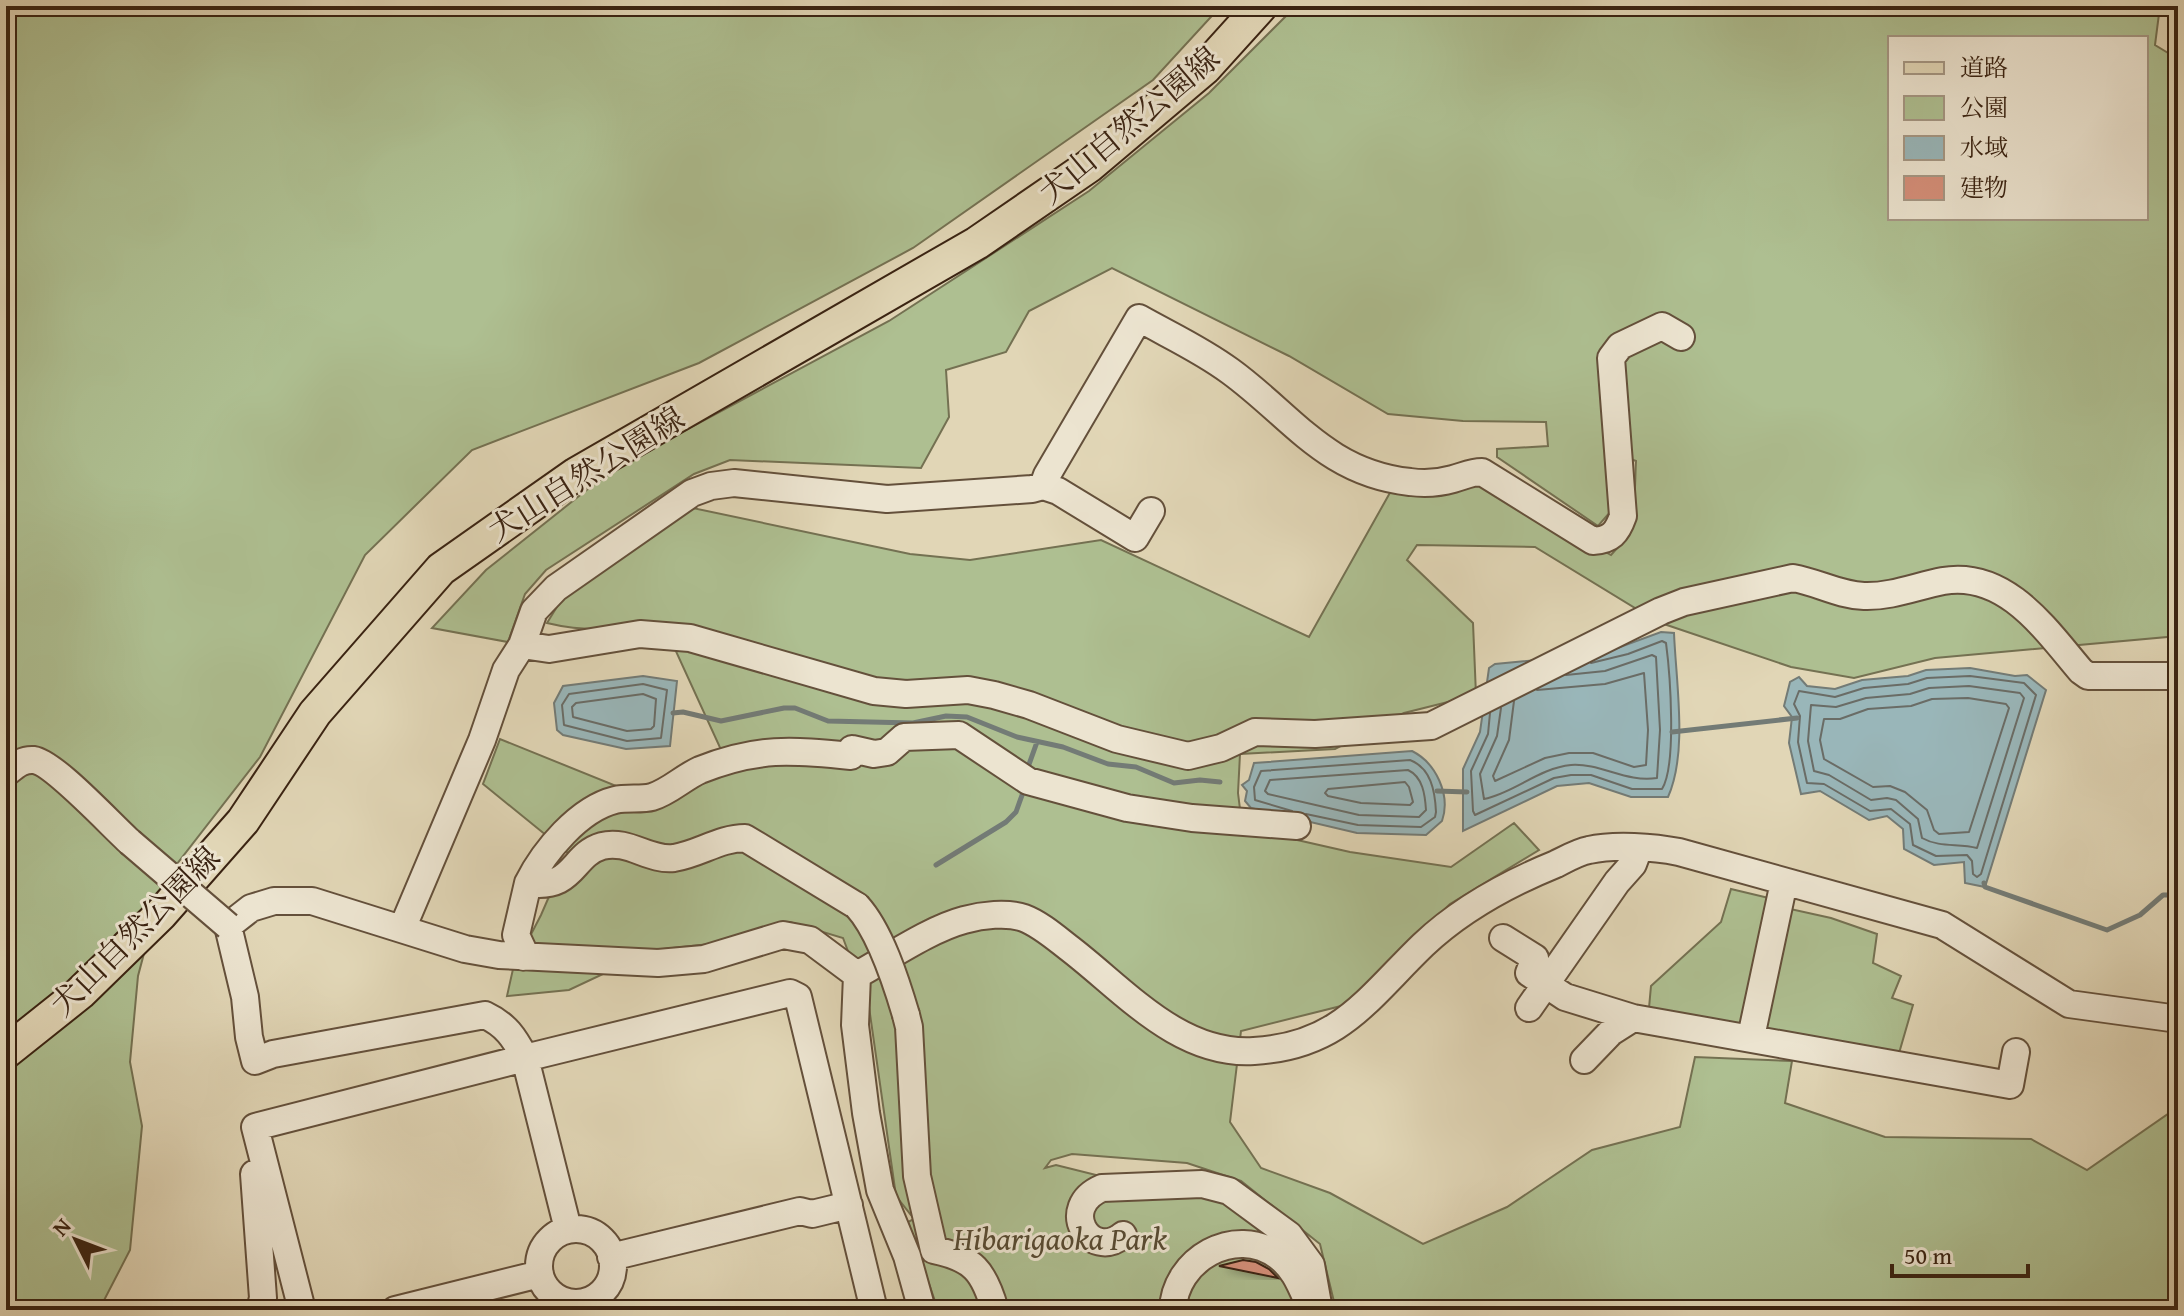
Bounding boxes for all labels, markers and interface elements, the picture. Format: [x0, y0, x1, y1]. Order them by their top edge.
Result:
street label: 犬山自然公園線 [1028, 35, 1230, 215]
legend [1888, 36, 2148, 220]
text: 道路 [1960, 50, 2008, 85]
text: 公園 [1960, 90, 2008, 125]
text: 水域 [1960, 130, 2008, 165]
text: 建物 [1960, 170, 2008, 205]
street label: 犬山自然公園線 [478, 394, 693, 553]
street label: 犬山自然公園線 [39, 835, 230, 1026]
north arrow [36, 1200, 116, 1280]
text: N [44, 1210, 78, 1243]
park label: Hibarigaoka Park [952, 1215, 1167, 1262]
scale bar [1892, 1228, 2028, 1278]
text: 50 m [1904, 1238, 1952, 1273]

